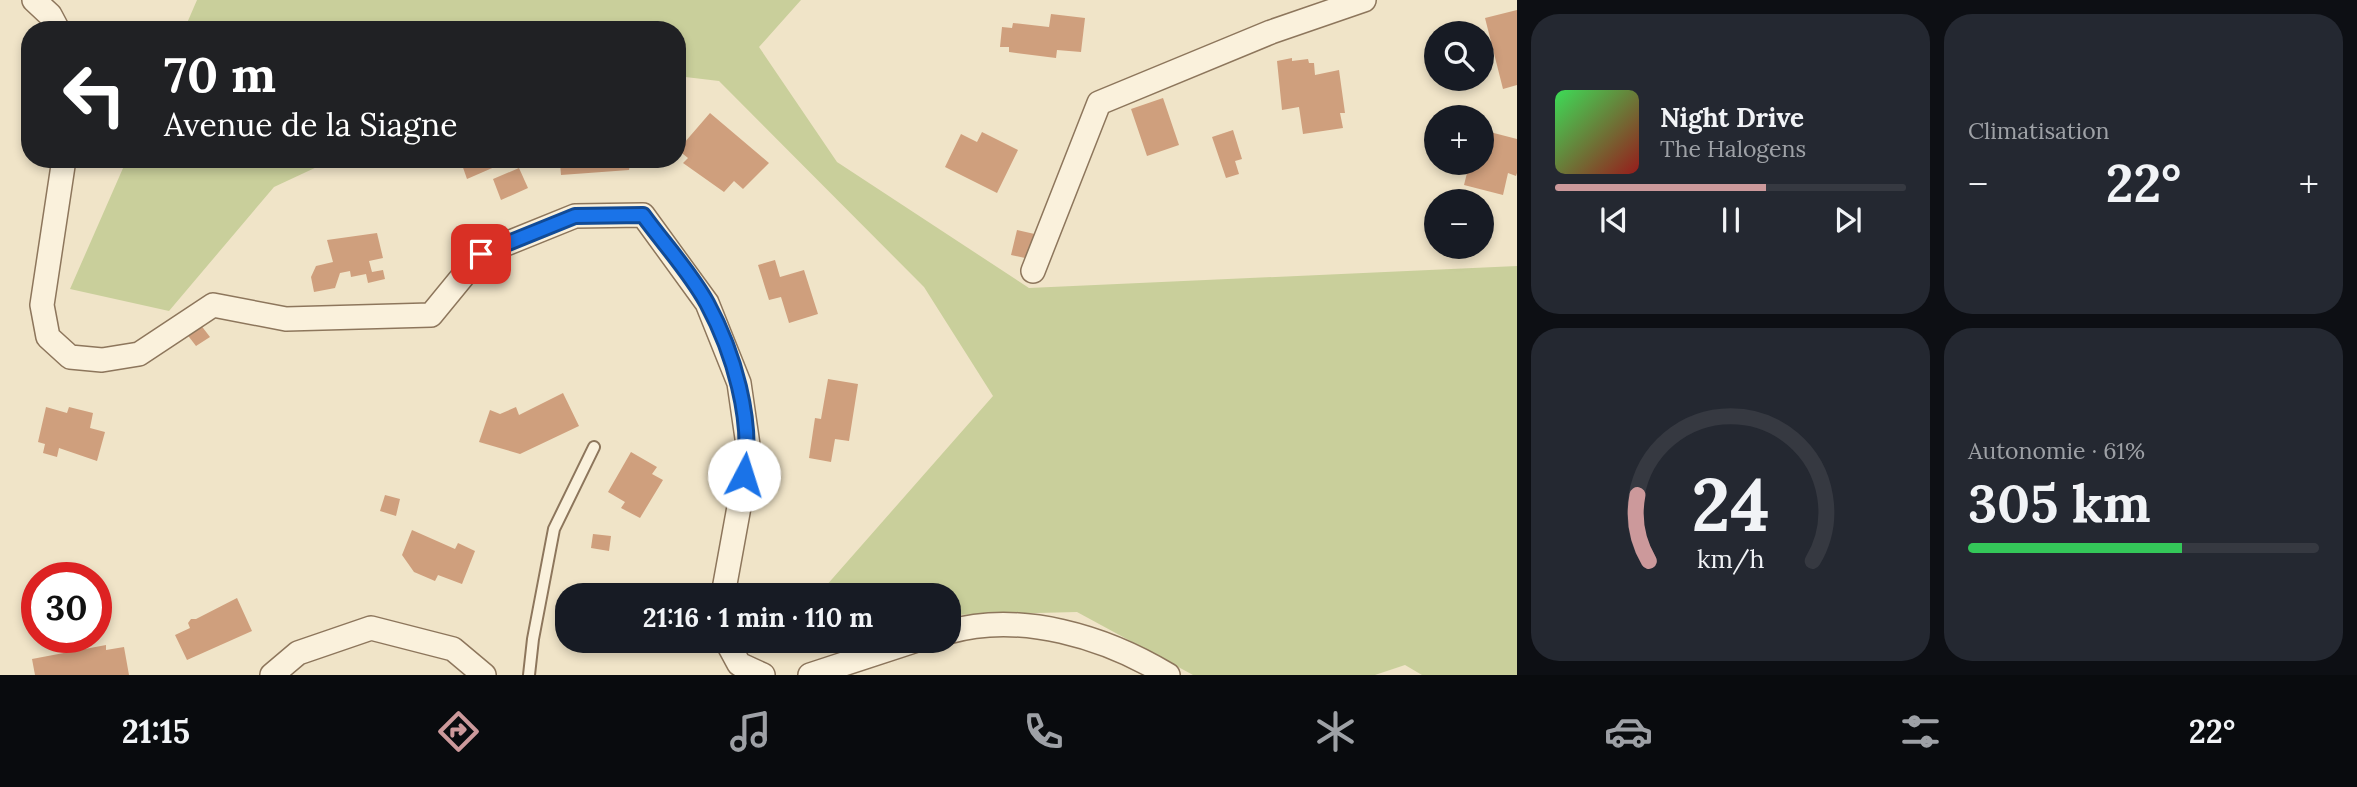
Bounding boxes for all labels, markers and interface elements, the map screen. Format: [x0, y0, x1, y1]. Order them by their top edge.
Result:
map controls [1424, 21, 1494, 259]
button: search [1424, 21, 1494, 91]
text: 70 m [164, 43, 276, 105]
icon: left [49, 49, 140, 140]
text: Night Drive [1660, 101, 1804, 134]
text: Avenue de la Siagne [164, 104, 457, 145]
button: + [1424, 105, 1494, 175]
text: Climatisation [1968, 116, 2110, 145]
text: The Halogens [1660, 134, 1806, 163]
text: 22° [2106, 150, 2181, 216]
text: − [1968, 160, 1988, 208]
text: + [2299, 160, 2319, 208]
button: − [1424, 189, 1494, 259]
icon: previous [1595, 201, 1633, 239]
icon: pause [1712, 201, 1750, 239]
icon: next [1829, 201, 1867, 239]
pin [451, 224, 511, 284]
icon: arrive [462, 235, 500, 273]
text: Autonomie · 61% [1968, 436, 2145, 465]
position arrow [707, 438, 781, 512]
text: 24 [1691, 458, 1770, 551]
text: 305 km [1968, 470, 2151, 536]
text: km/h [1697, 542, 1764, 574]
speed limit sign: 30 [21, 562, 112, 653]
text: 21:16 · 1 min · 110 m [643, 601, 873, 634]
icon: directions [434, 707, 483, 756]
icon: music [726, 707, 775, 756]
icon: phone [1019, 707, 1068, 756]
icon: climate [1311, 707, 1360, 756]
icon: car [1604, 707, 1653, 756]
icon: filters [1896, 707, 1945, 756]
text: 21:15 [122, 711, 190, 752]
text: 22° [2189, 711, 2235, 752]

